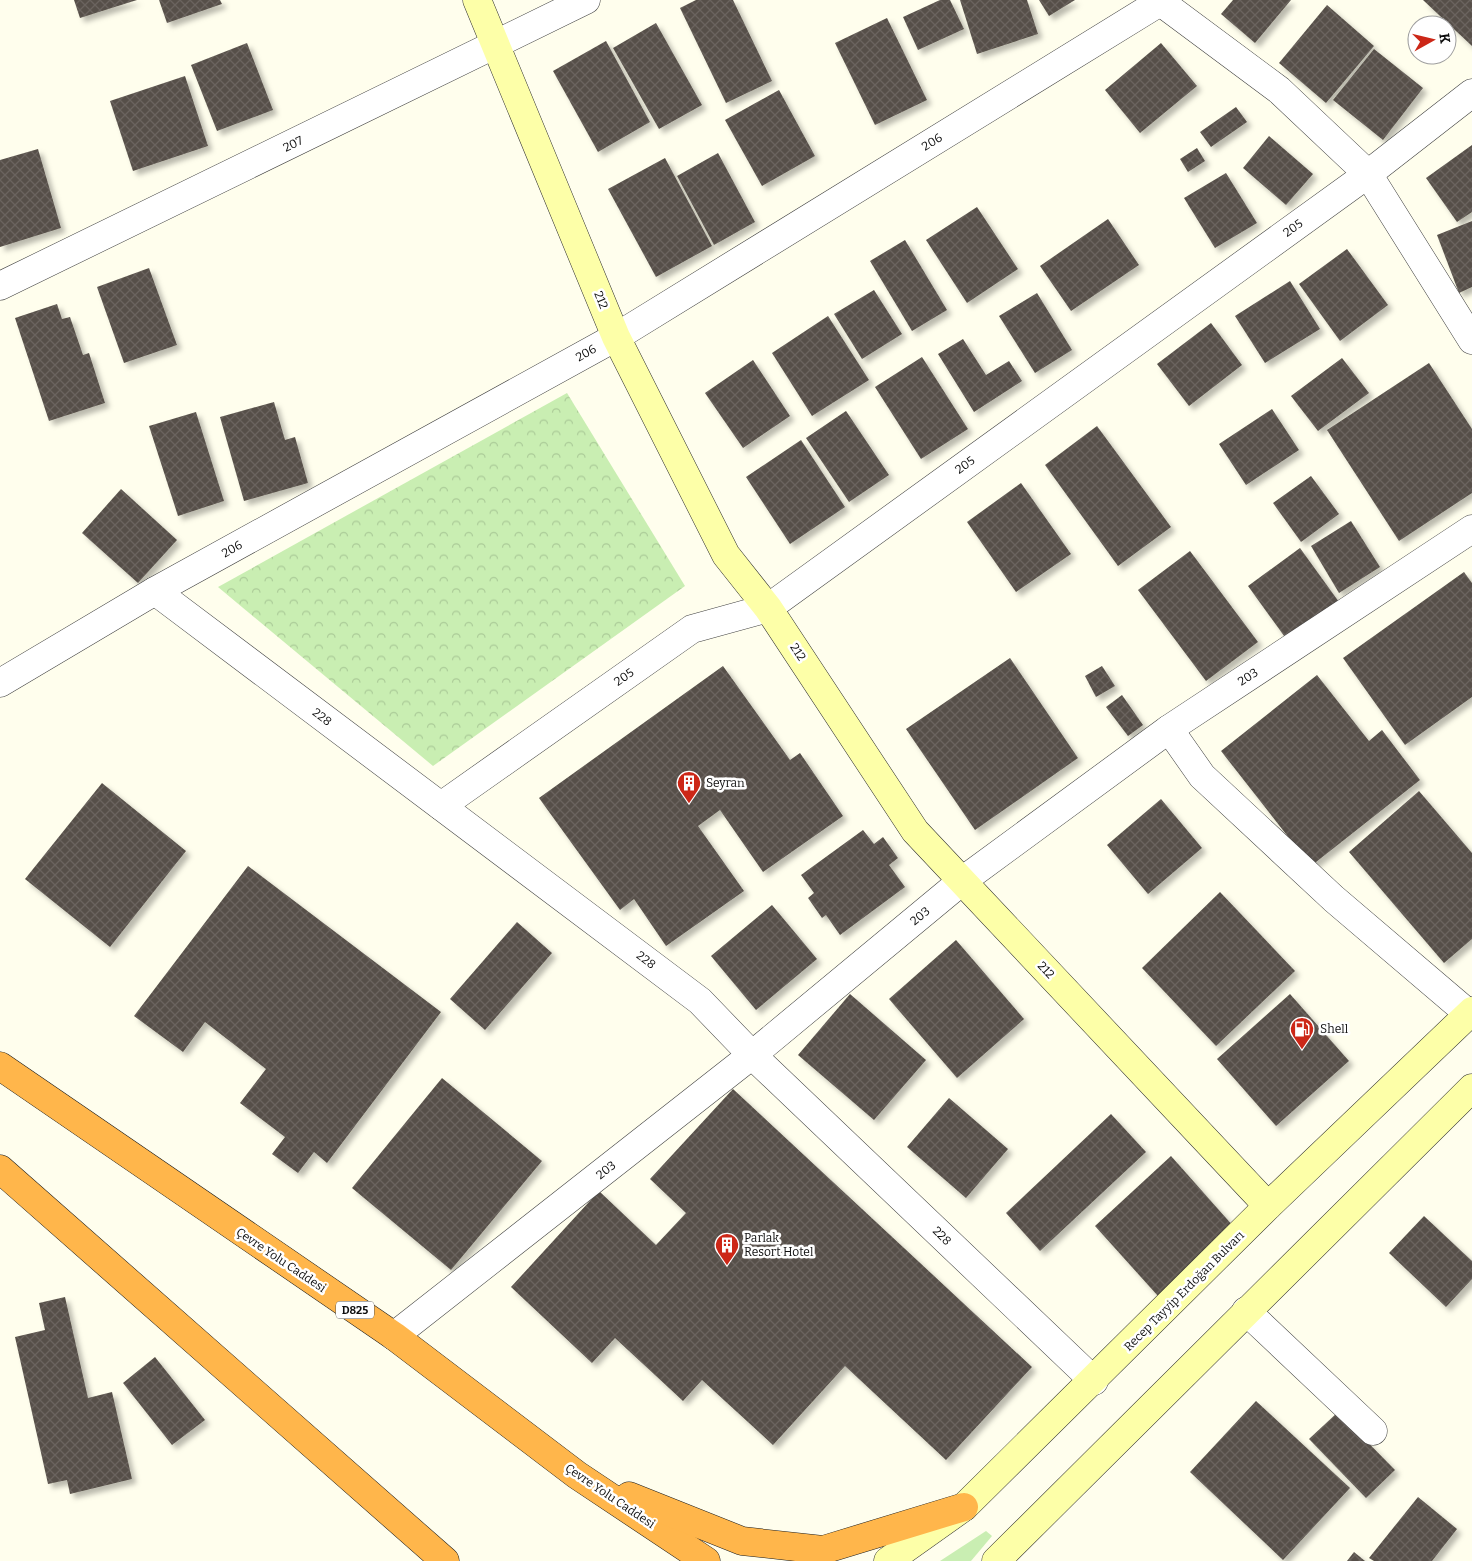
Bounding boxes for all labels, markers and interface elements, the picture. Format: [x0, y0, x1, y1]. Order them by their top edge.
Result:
north arrow [1407, 15, 1457, 65]
text: K [1435, 32, 1453, 44]
street label: 206 [919, 130, 945, 154]
street label: 207 [281, 133, 305, 155]
street label: 205 [1281, 216, 1305, 240]
street label: 212 [591, 289, 611, 311]
street label: 206 [573, 342, 599, 364]
street label: 205 [953, 453, 977, 477]
street label: 206 [219, 538, 245, 560]
street label: 212 [787, 641, 809, 663]
street label: 205 [612, 665, 636, 689]
street label: 203 [1235, 665, 1261, 689]
street label: 228 [310, 705, 334, 729]
building icon: Seyran [676, 770, 702, 804]
place label: Seyran [706, 776, 745, 790]
street label: 203 [907, 904, 933, 928]
street label: 228 [634, 948, 658, 972]
street label: 212 [1035, 959, 1057, 981]
fuel station icon: Shell [1289, 1016, 1315, 1050]
place label: Shell [1320, 1022, 1349, 1036]
street label: 203 [593, 1158, 619, 1182]
street label: 228 [930, 1224, 954, 1248]
street label: Çevre Yolu Caddesi [234, 1225, 329, 1295]
street label: Recep Tayyip Erdoğan Bulvarı [1121, 1228, 1247, 1354]
place label: Parlak Resort Hotel [744, 1231, 814, 1259]
building icon: Parlak Resort Hotel [714, 1232, 740, 1266]
road number: D825 [336, 1302, 374, 1318]
street label: Çevre Yolu Caddesi [563, 1461, 658, 1531]

